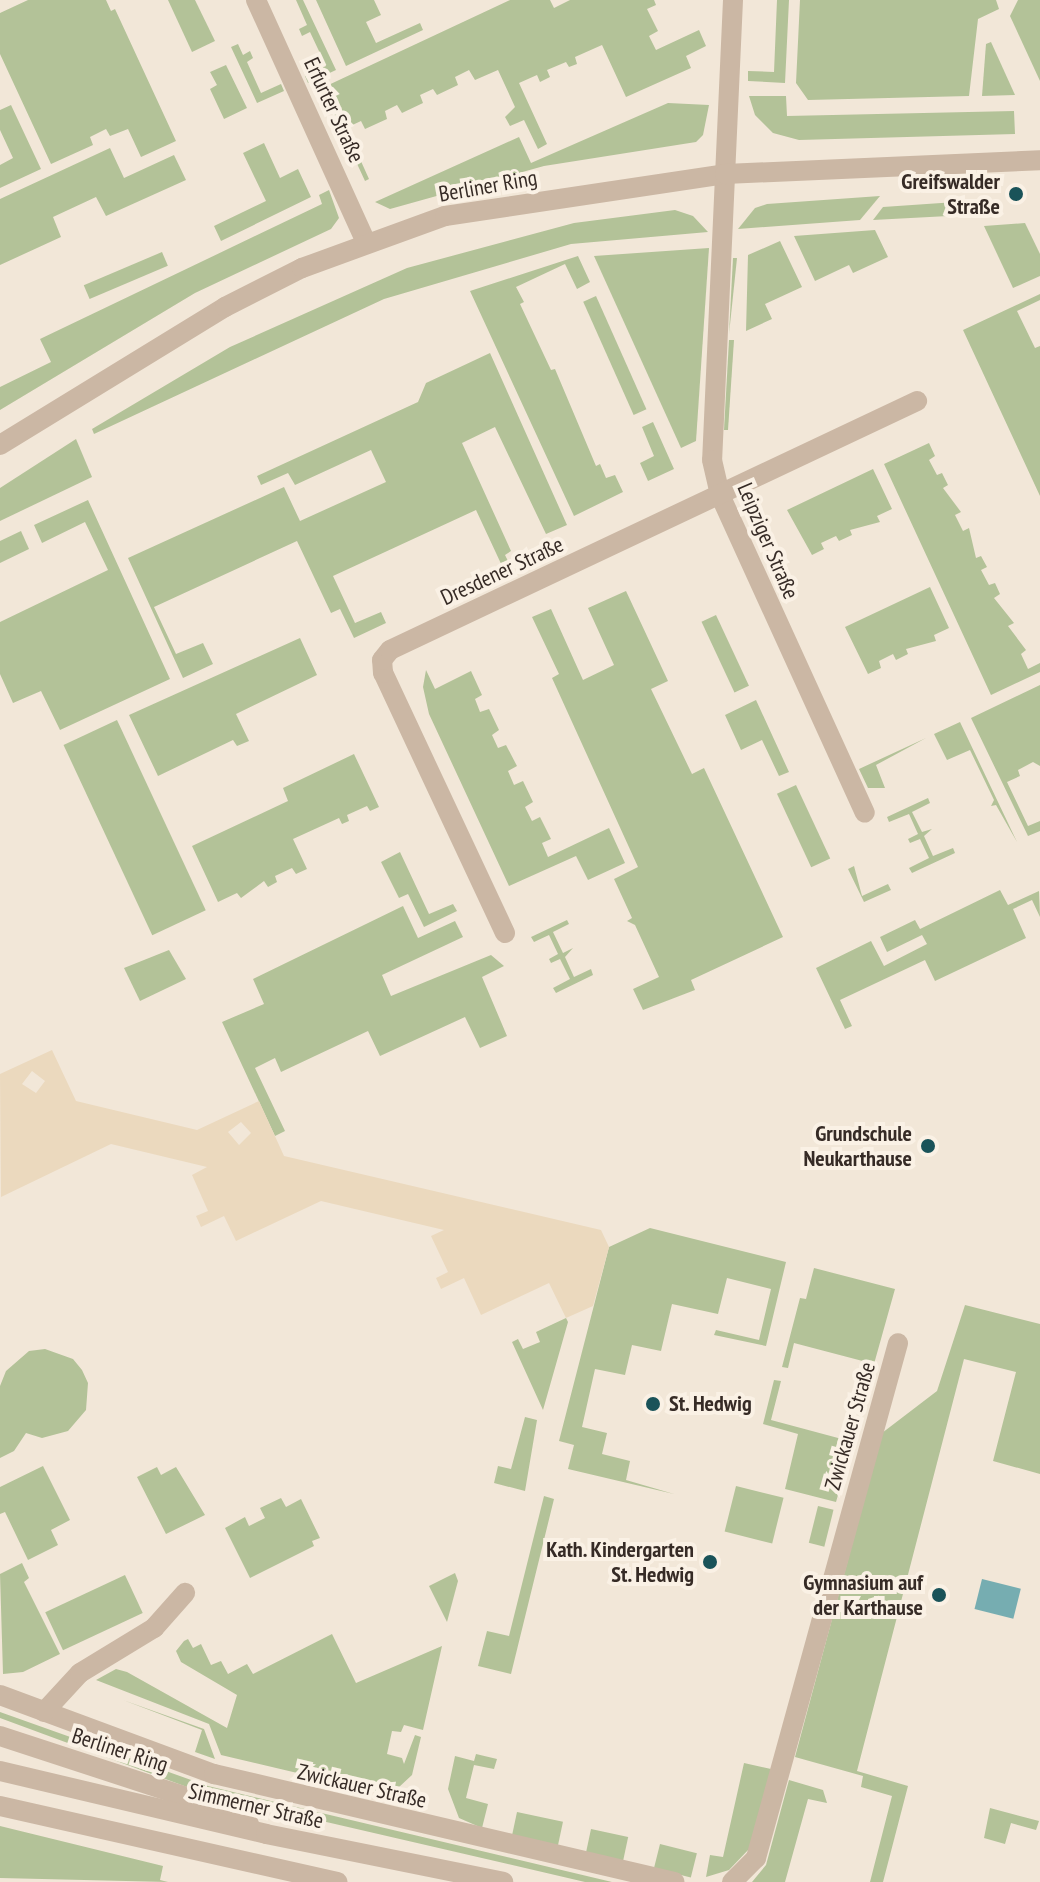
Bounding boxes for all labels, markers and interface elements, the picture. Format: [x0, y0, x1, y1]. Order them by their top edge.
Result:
street label: Erfurter Straße [298, 53, 370, 167]
street label: Berliner Ring [437, 164, 539, 208]
place label: Greifswalder Straße [901, 168, 1000, 220]
marker: Greifswalder Straße [1007, 185, 1025, 203]
street label: Leipziger Straße [732, 479, 804, 603]
street label: Dresdener Straße [436, 531, 568, 611]
place label: Grundschule Neukarthause [803, 1120, 912, 1172]
marker: Grundschule Neukarthause [919, 1137, 937, 1155]
street label: Zwickauer Straße [819, 1359, 881, 1493]
place label: St. Hedwig [669, 1391, 753, 1417]
marker: St. Hedwig [644, 1395, 662, 1413]
place label: Kath. Kindergarten St. Hedwig [545, 1536, 694, 1588]
marker: Kath. Kindergarten St. Hedwig [701, 1553, 719, 1571]
place label: Gymnasium auf der Karthause [803, 1569, 923, 1620]
marker: Gymnasium auf der Karthause [930, 1586, 948, 1604]
street label: Berliner Ring [69, 1722, 171, 1778]
street label: Zwickauer Straße [295, 1758, 429, 1814]
street label: Simmerner Straße [186, 1778, 326, 1834]

